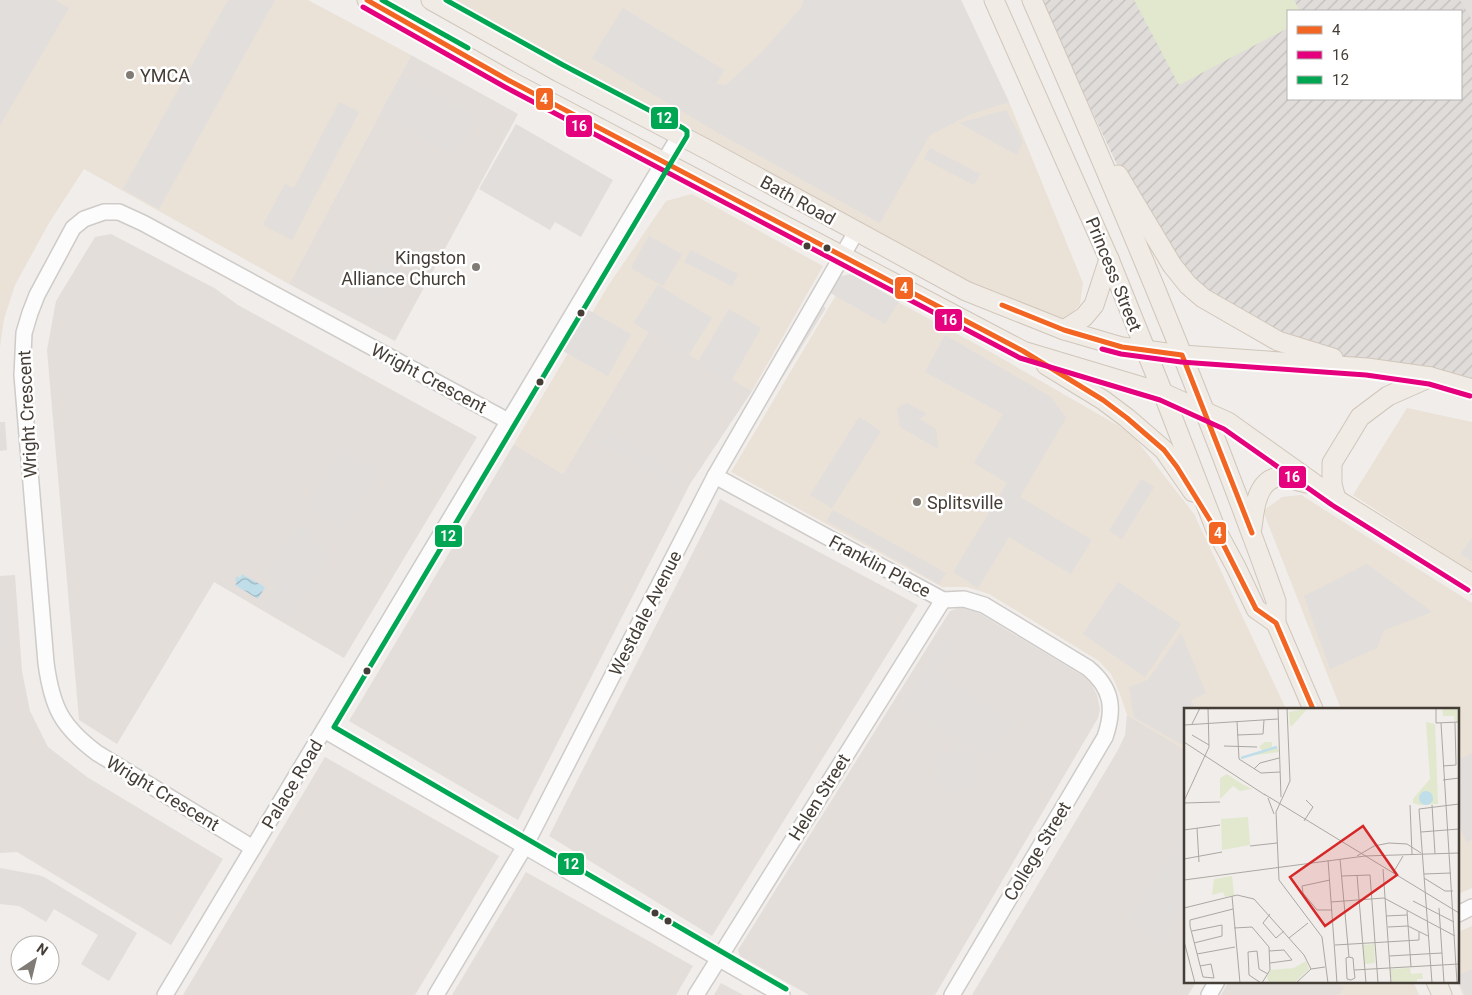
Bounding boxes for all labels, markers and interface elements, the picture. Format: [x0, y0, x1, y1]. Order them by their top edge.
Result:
legend [1287, 10, 1462, 100]
text: 4 [1332, 21, 1341, 39]
text: 16 [1332, 46, 1349, 64]
place label: YMCA [140, 65, 190, 86]
marker: YMCA [124, 69, 136, 81]
text: 12 [1332, 71, 1349, 89]
line badge: 4 [535, 87, 554, 111]
text: 4 [540, 91, 548, 107]
line badge: 12 [650, 106, 679, 130]
text: 12 [656, 110, 672, 126]
line badge: 16 [565, 114, 593, 138]
text: 16 [571, 118, 587, 134]
street label: Bath Road [757, 171, 839, 229]
street label: Princess Street [1082, 214, 1146, 334]
unlabelled marker [802, 241, 812, 251]
unlabelled marker [822, 243, 832, 253]
place label: Kingston Alliance Church [341, 247, 466, 289]
marker: Kingston Alliance Church [470, 261, 482, 273]
line badge: 4 [894, 276, 914, 300]
text: 4 [900, 280, 908, 296]
unlabelled marker [576, 308, 586, 318]
line badge: 16 [934, 308, 963, 332]
text: 16 [941, 312, 957, 328]
street label: Wright Crescent [368, 339, 490, 417]
street label: Wright Crescent [13, 349, 41, 478]
unlabelled marker [535, 377, 545, 387]
line badge: 16 [1278, 465, 1307, 489]
text: 16 [1284, 469, 1300, 485]
place label: Splitsville [927, 492, 1003, 513]
marker: Splitsville [911, 496, 923, 508]
line badge: 4 [1208, 521, 1227, 545]
line badge: 12 [434, 524, 463, 548]
text: 4 [1214, 525, 1222, 541]
text: 12 [440, 528, 456, 544]
street label: Franklin Place [826, 530, 934, 602]
street label: Westdale Avenue [604, 547, 686, 679]
unlabelled marker [362, 666, 372, 676]
inset map [1184, 708, 1460, 982]
street label: Palace Road [257, 736, 327, 832]
street label: Helen Street [784, 750, 854, 844]
street label: Wright Crescent [103, 751, 223, 835]
street label: College Street [999, 798, 1075, 904]
line badge: 12 [557, 852, 585, 876]
text: 12 [563, 856, 579, 872]
unlabelled marker [650, 908, 660, 918]
unlabelled marker [663, 916, 673, 926]
north arrow [10, 935, 60, 985]
text: N [34, 940, 51, 959]

